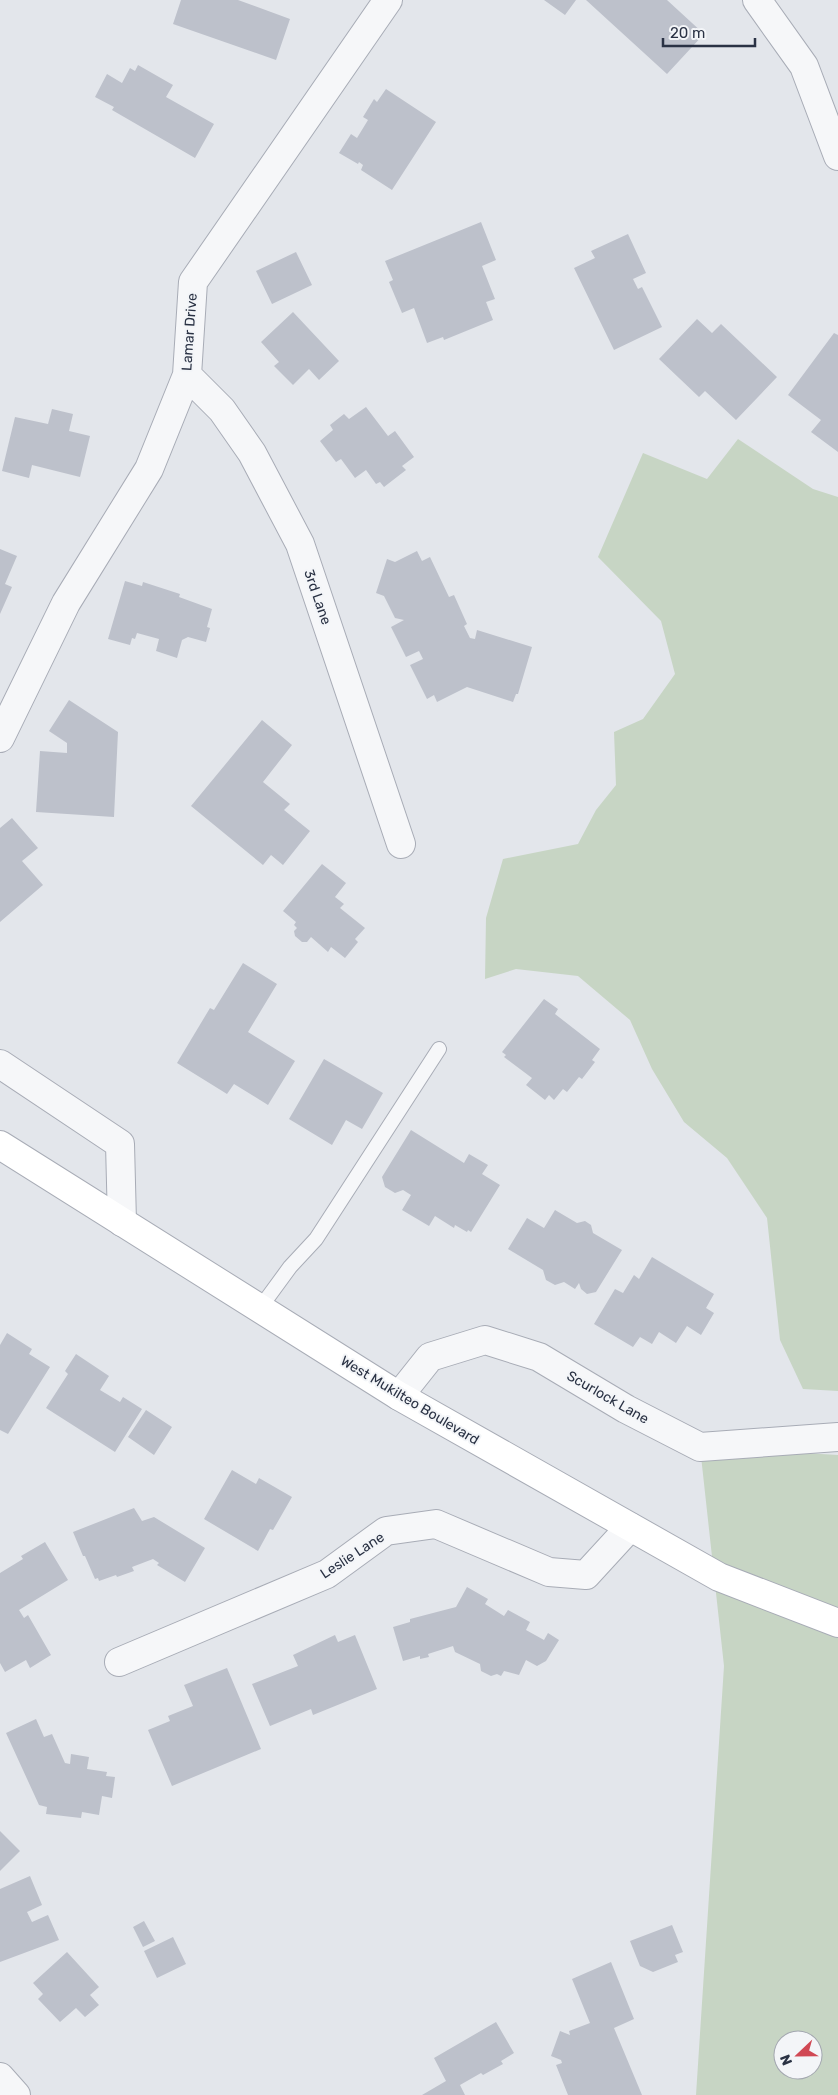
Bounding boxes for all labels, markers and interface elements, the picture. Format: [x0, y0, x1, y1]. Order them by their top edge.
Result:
scale bar [663, 15, 756, 47]
text: 20 m [670, 24, 705, 42]
street label: Lamar Drive [178, 292, 201, 371]
street label: 3rd Lane [300, 567, 335, 627]
street label: West Mukilteo Boulevard [337, 1352, 482, 1449]
street label: Scurlock Lane [564, 1367, 652, 1428]
street label: Leslie Lane [317, 1528, 388, 1582]
north arrow [773, 2030, 823, 2080]
text: N [777, 2052, 796, 2068]

